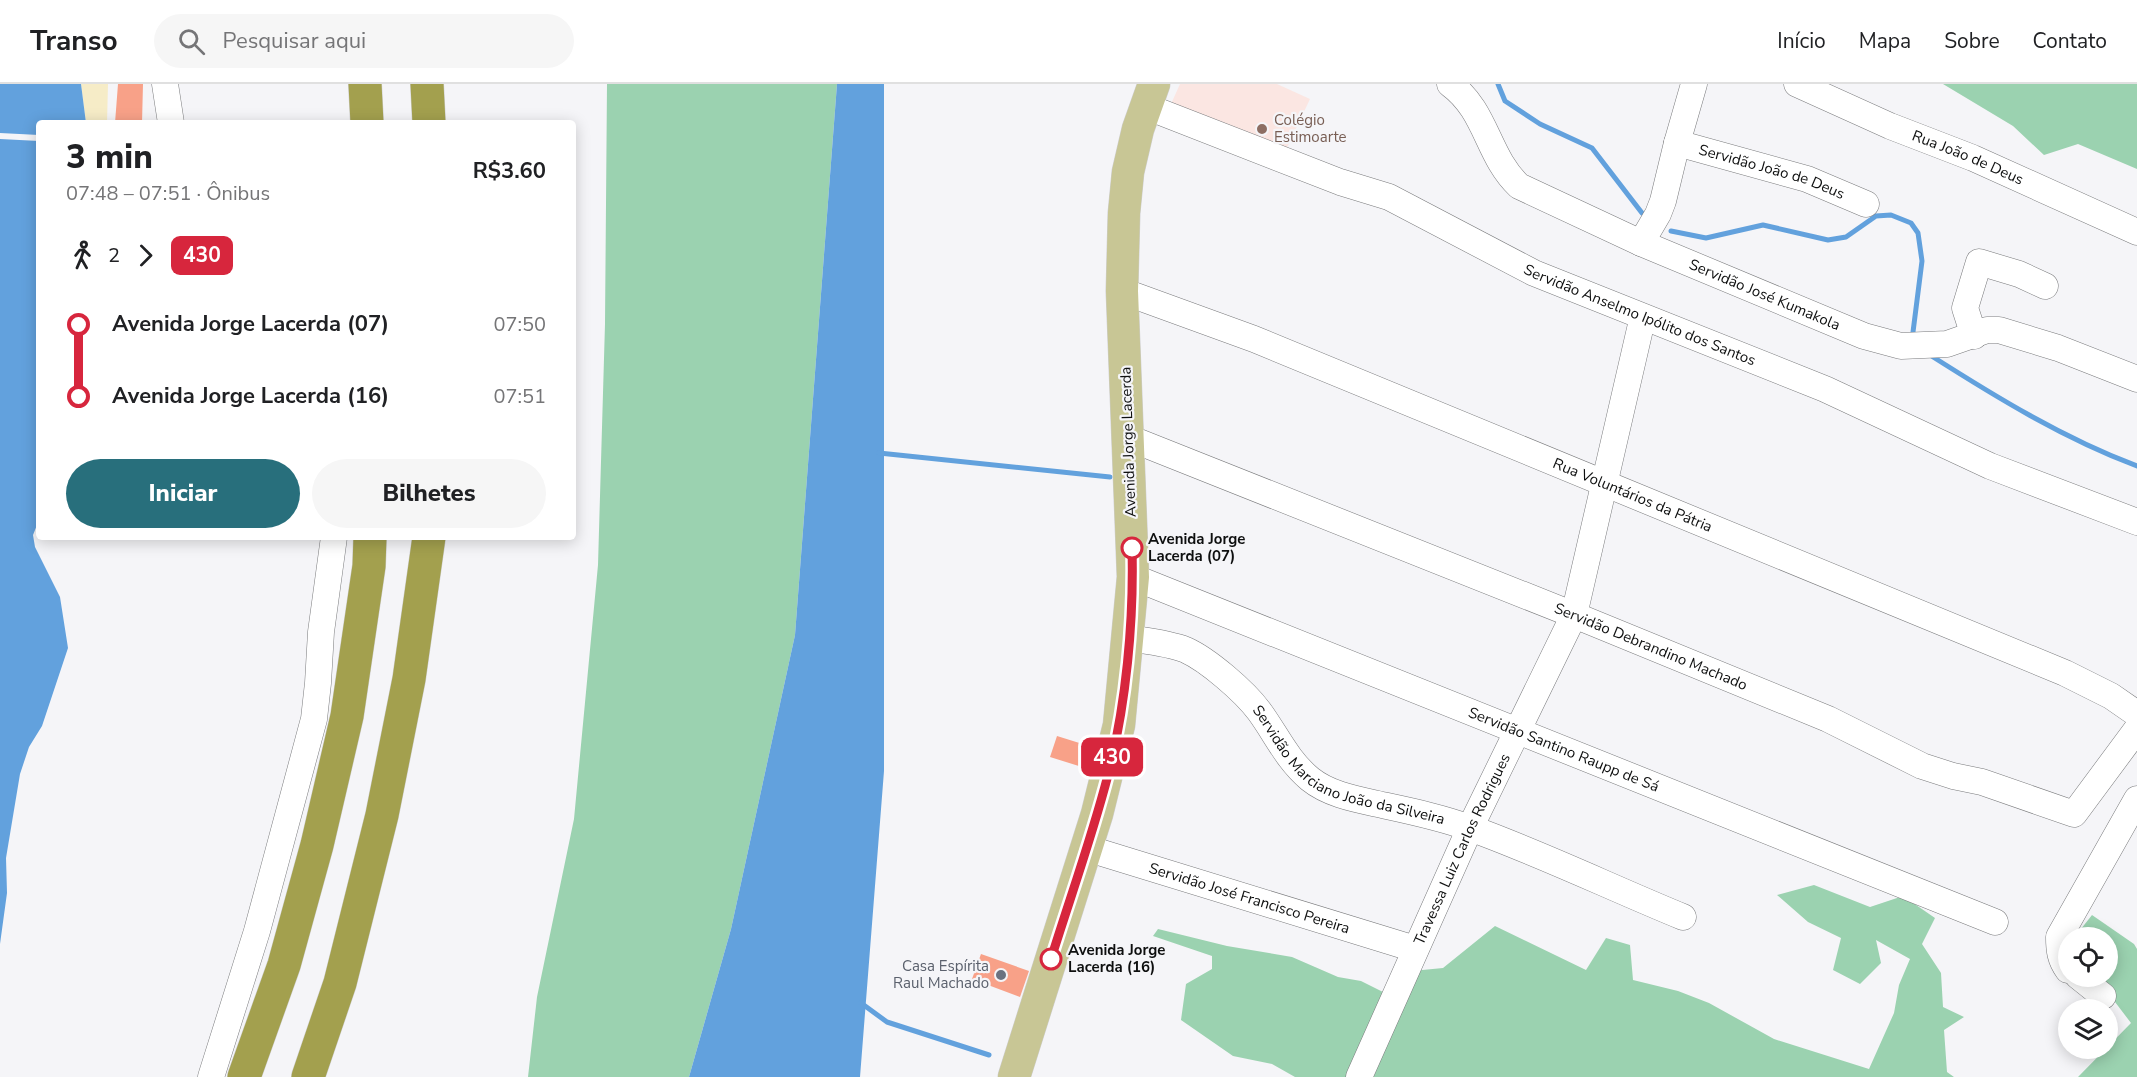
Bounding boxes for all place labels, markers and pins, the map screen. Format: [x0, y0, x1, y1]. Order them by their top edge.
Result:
place label: Colégio Estimoarte [1274, 110, 1347, 147]
marker: Colégio Estimoarte [1255, 122, 1269, 136]
place label: Avenida Jorge Lacerda (07) [1148, 529, 1245, 566]
marker: Avenida Jorge Lacerda (07) [1121, 537, 1143, 559]
place label: Avenida Jorge Lacerda (16) [1068, 940, 1165, 977]
marker: Avenida Jorge Lacerda (16) [1040, 948, 1062, 970]
place label: Casa Espírita Raul Machado [893, 956, 989, 993]
marker: Casa Espírita Raul Machado [994, 968, 1008, 982]

